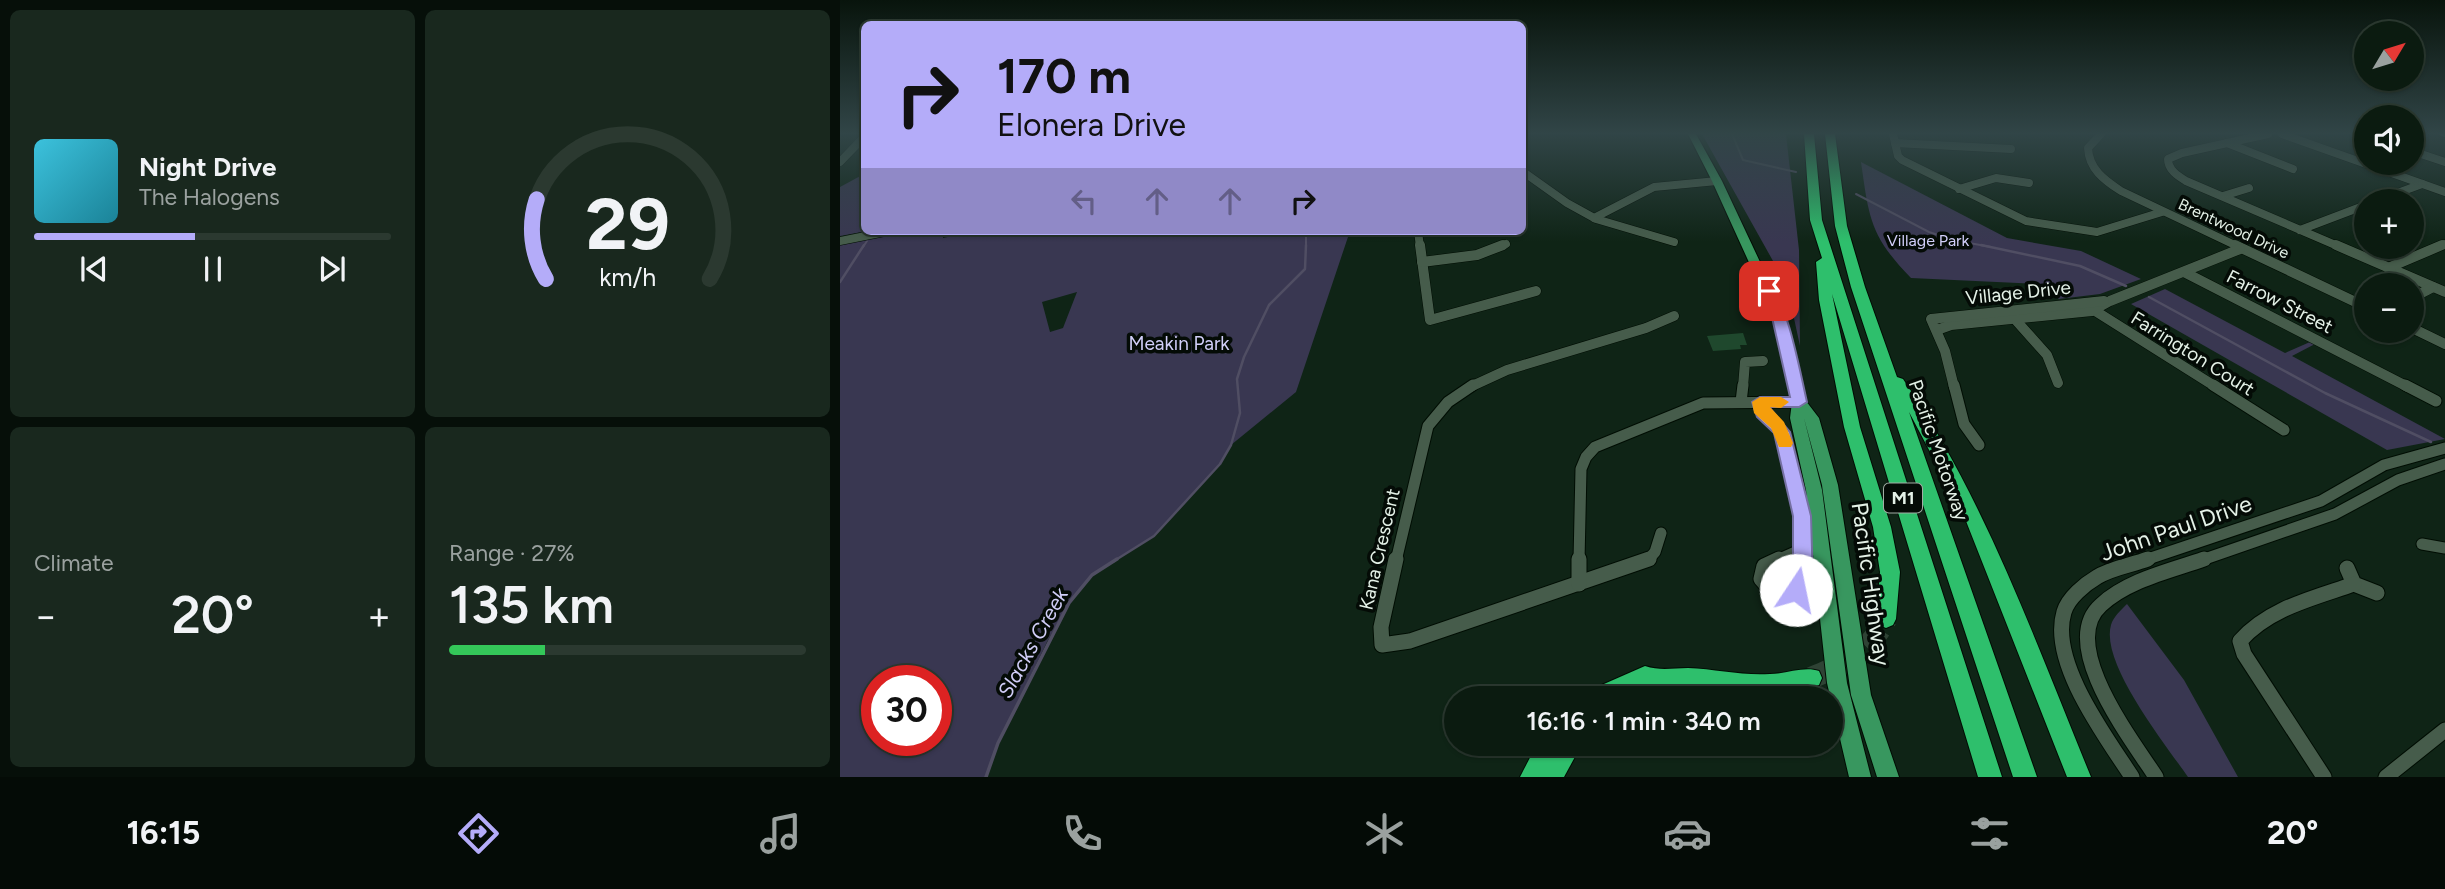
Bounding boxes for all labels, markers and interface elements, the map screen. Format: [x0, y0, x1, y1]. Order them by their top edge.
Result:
north arrow [2354, 21, 2424, 91]
map controls [2354, 21, 2424, 343]
text: 170 m [997, 46, 1131, 105]
icon: right [882, 49, 973, 140]
button: sound [2354, 105, 2424, 175]
text: Elonera Drive [997, 106, 1186, 144]
text: Night Drive [139, 151, 276, 183]
text: 29 [585, 181, 670, 268]
icon: left [1065, 182, 1103, 220]
icon: ahead [1138, 182, 1176, 220]
icon: ahead [1211, 182, 1249, 220]
icon: right [1284, 182, 1322, 220]
text: The Halogens [139, 183, 280, 211]
button: + [2354, 189, 2424, 259]
street label: Brentwood Drive [2175, 194, 2292, 263]
park label: Village Park [1887, 231, 1969, 250]
icon: previous [75, 250, 113, 288]
icon: pause [194, 250, 232, 288]
icon: next [313, 250, 351, 288]
pin [1739, 261, 1799, 321]
text: km/h [599, 262, 656, 292]
street label: Farrow Street [2223, 265, 2337, 338]
icon: arrive [1750, 272, 1788, 310]
button: − [2354, 273, 2424, 343]
street label: Village Drive [1964, 276, 2072, 309]
street label: Farrington Court [2127, 306, 2259, 401]
park label: Meakin Park [1128, 332, 1230, 355]
street label: Pacific Motorway [1904, 377, 1973, 524]
road number: M1 [1884, 484, 1922, 512]
street label: Kana Crescent [1354, 486, 1405, 612]
street label: John Paul Drive [2097, 489, 2255, 567]
street label: Pacific Highway [1846, 500, 1896, 668]
text: Range · 27% [449, 539, 575, 567]
text: Climate [34, 549, 113, 577]
position arrow [1759, 553, 1833, 627]
text: 135 km [449, 574, 614, 636]
water label: Slacks Creek [992, 583, 1073, 702]
text: 20° [171, 584, 254, 646]
text: − [34, 593, 58, 639]
text: + [367, 593, 391, 639]
speed limit sign: 30 [861, 665, 952, 756]
text: 16:16 · 1 min · 340 m [1526, 705, 1761, 737]
icon: directions [454, 809, 503, 858]
icon: music [756, 809, 805, 858]
icon: phone [1058, 809, 1107, 858]
icon: climate [1360, 809, 1409, 858]
icon: car [1663, 809, 1712, 858]
icon: filters [1965, 809, 2014, 858]
text: 16:15 [127, 814, 200, 852]
text: 20° [2267, 814, 2318, 852]

